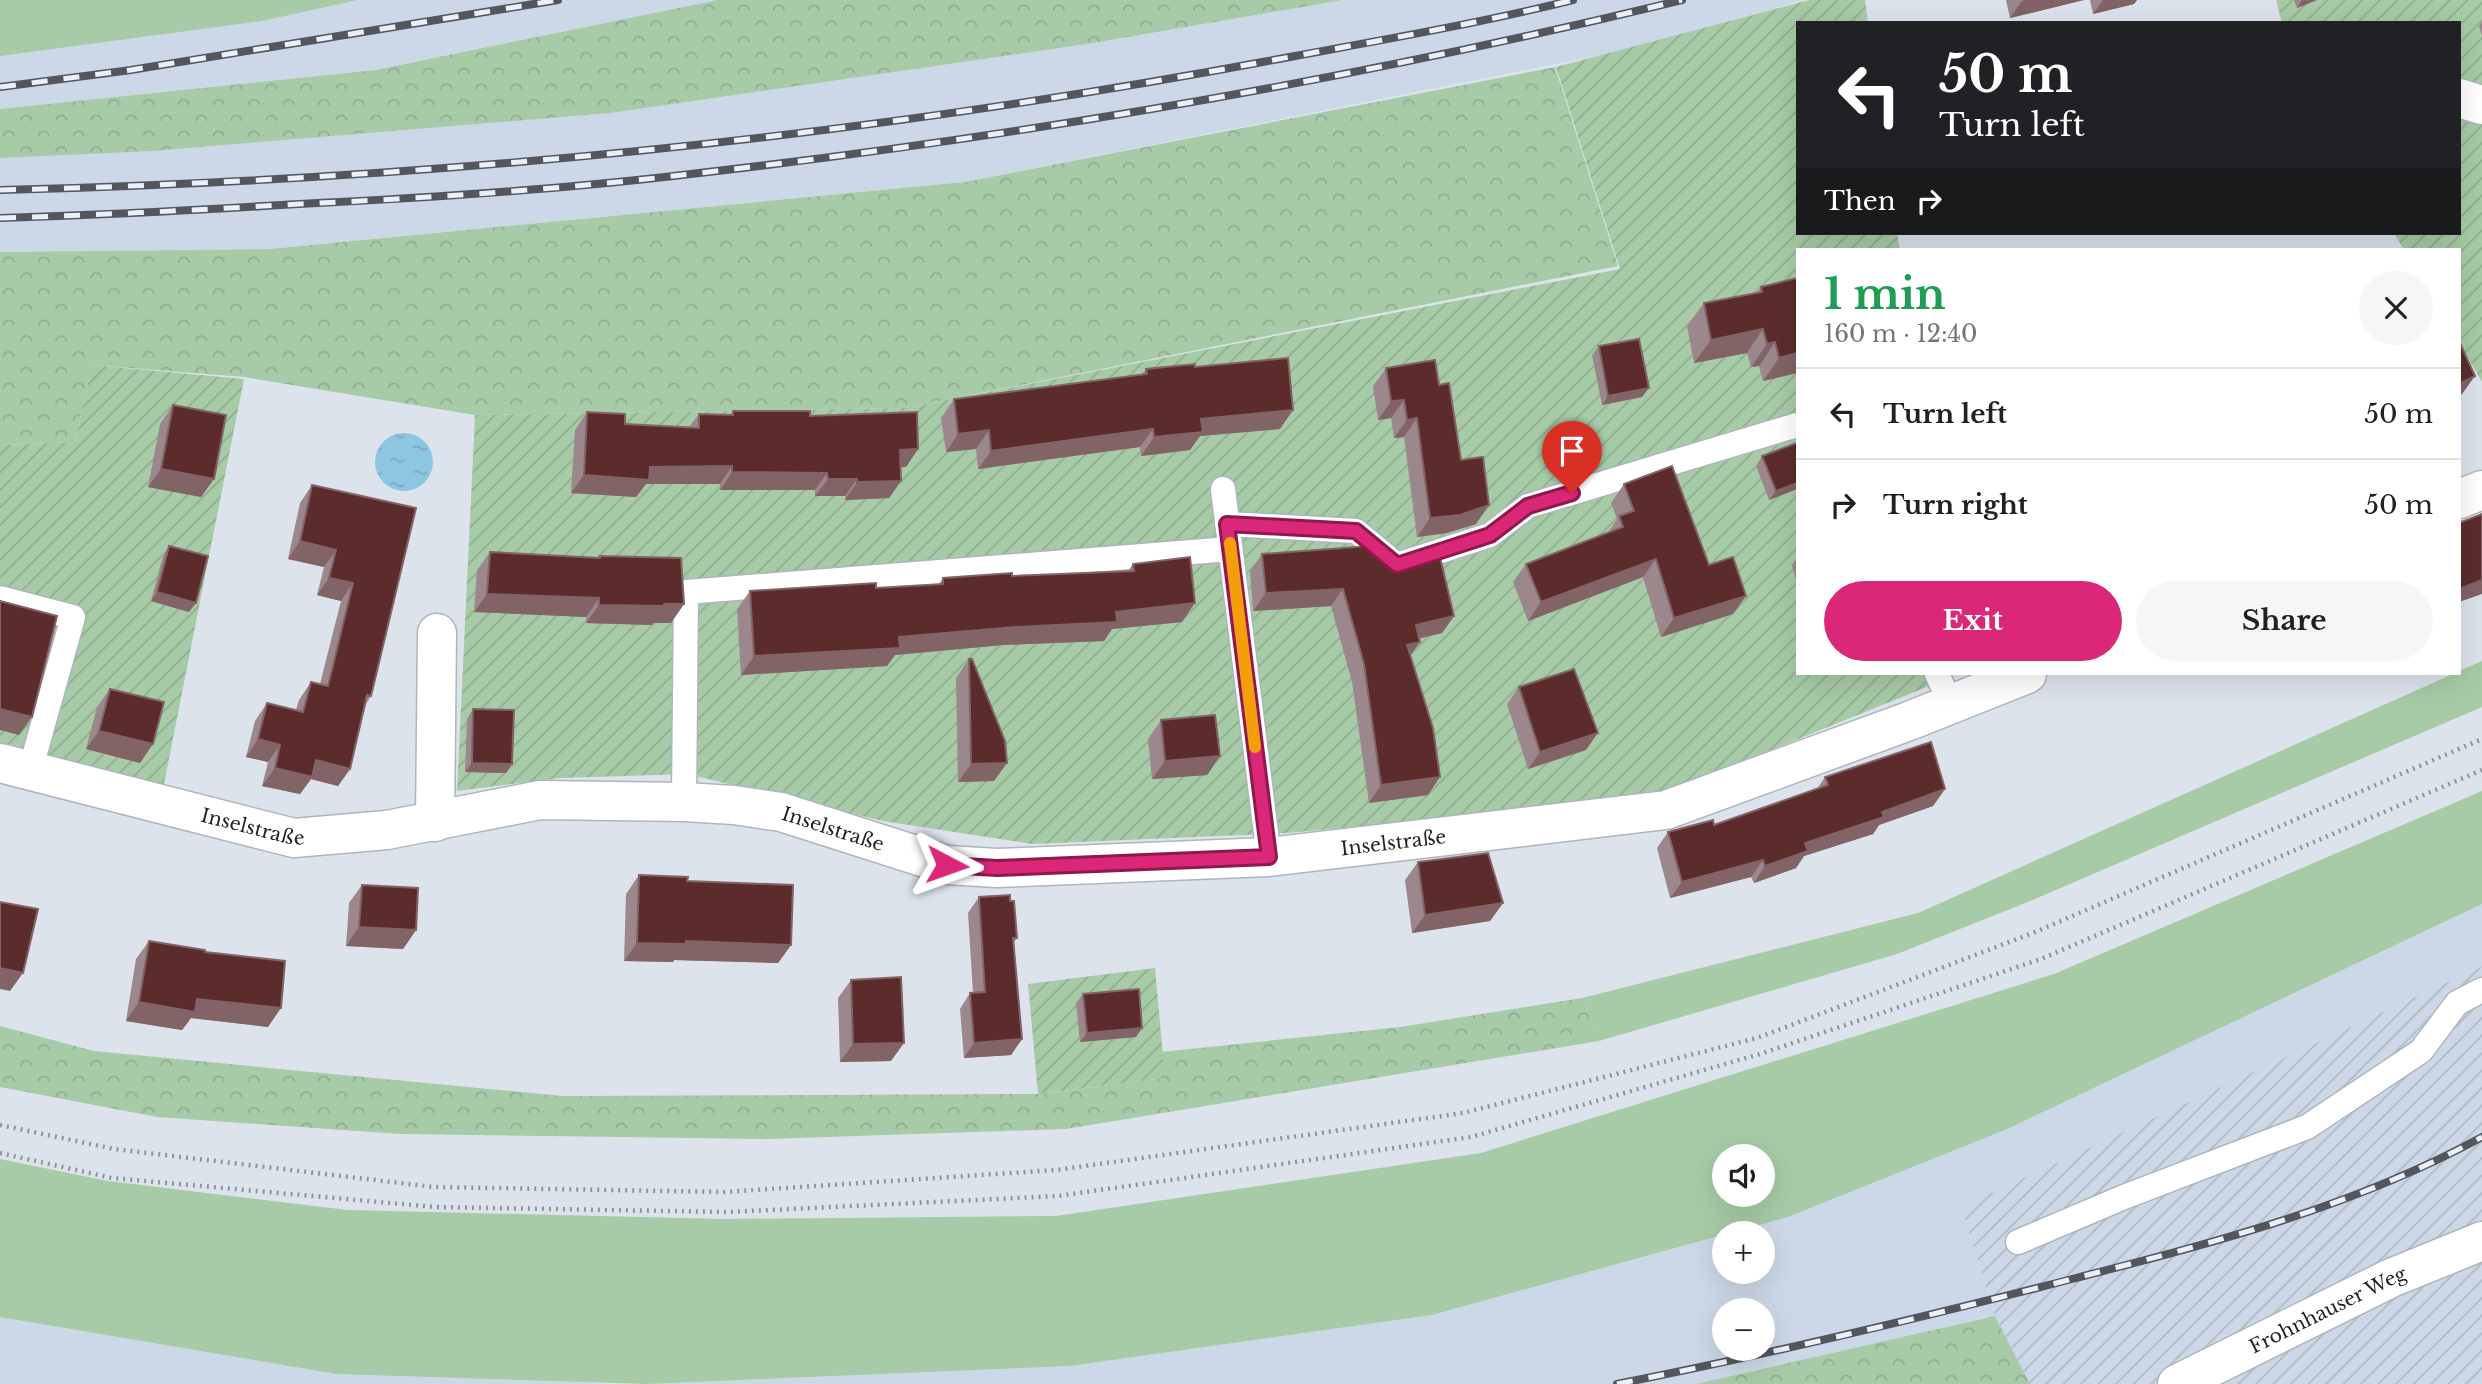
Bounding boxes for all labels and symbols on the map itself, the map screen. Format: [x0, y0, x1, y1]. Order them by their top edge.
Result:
pin [1542, 421, 1602, 493]
street label: Inselstraße [779, 802, 887, 856]
street label: Inselstraße [199, 803, 306, 849]
street label: Inselstraße [1339, 825, 1447, 860]
position arrow [910, 828, 984, 902]
street label: Frohnhauser Weg [2245, 1261, 2410, 1358]

